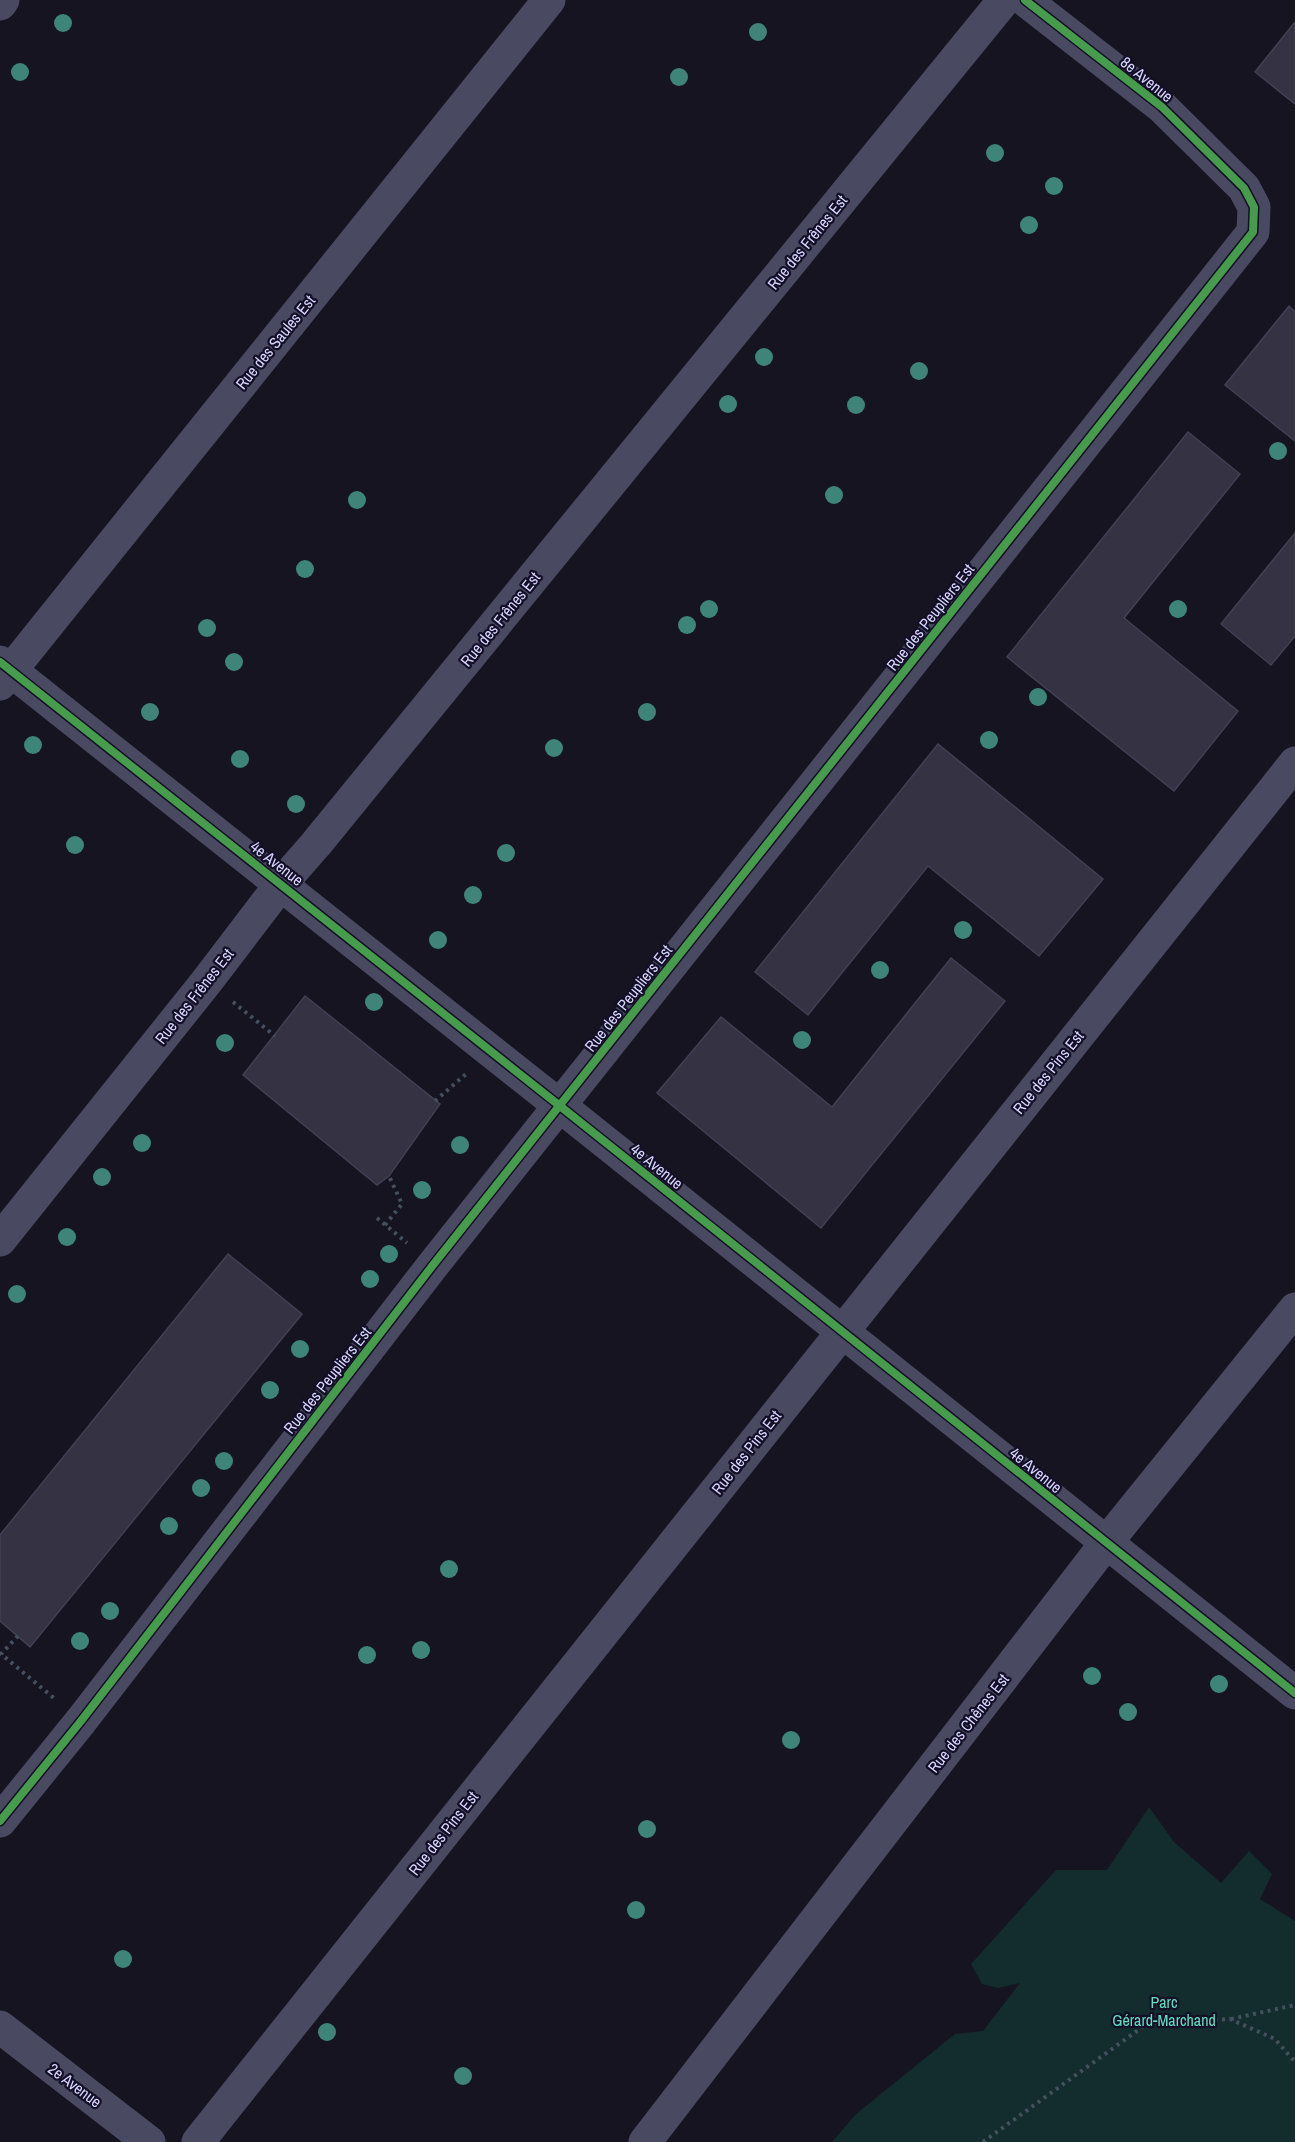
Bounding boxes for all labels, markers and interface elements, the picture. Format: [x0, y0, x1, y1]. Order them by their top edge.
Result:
street label: 8e Avenue [1116, 51, 1178, 107]
street label: Rue des Frênes Est [762, 190, 852, 294]
street label: Rue des Saules Est [230, 290, 320, 394]
street label: Rue des Peupliers Est [881, 559, 979, 675]
street label: Rue des Frênes Est [455, 567, 545, 671]
street label: 4e Avenue [246, 835, 308, 891]
street label: Rue des Peupliers Est [579, 940, 677, 1056]
street label: Rue des Frênes Est [150, 943, 239, 1048]
street label: Rue des Pins Est [1008, 1025, 1089, 1118]
street label: 4e Avenue [626, 1138, 688, 1194]
street label: Rue des Peupliers Est [278, 1322, 376, 1438]
street label: Rue des Pins Est [706, 1405, 786, 1499]
street label: 4e Avenue [1005, 1442, 1067, 1498]
street label: Rue des Chênes Est [922, 1669, 1014, 1777]
street label: Rue des Pins Est [403, 1786, 483, 1880]
park label: Parc Gérard-Marchand [1112, 1991, 1216, 2031]
street label: 2e Avenue [44, 2058, 106, 2112]

